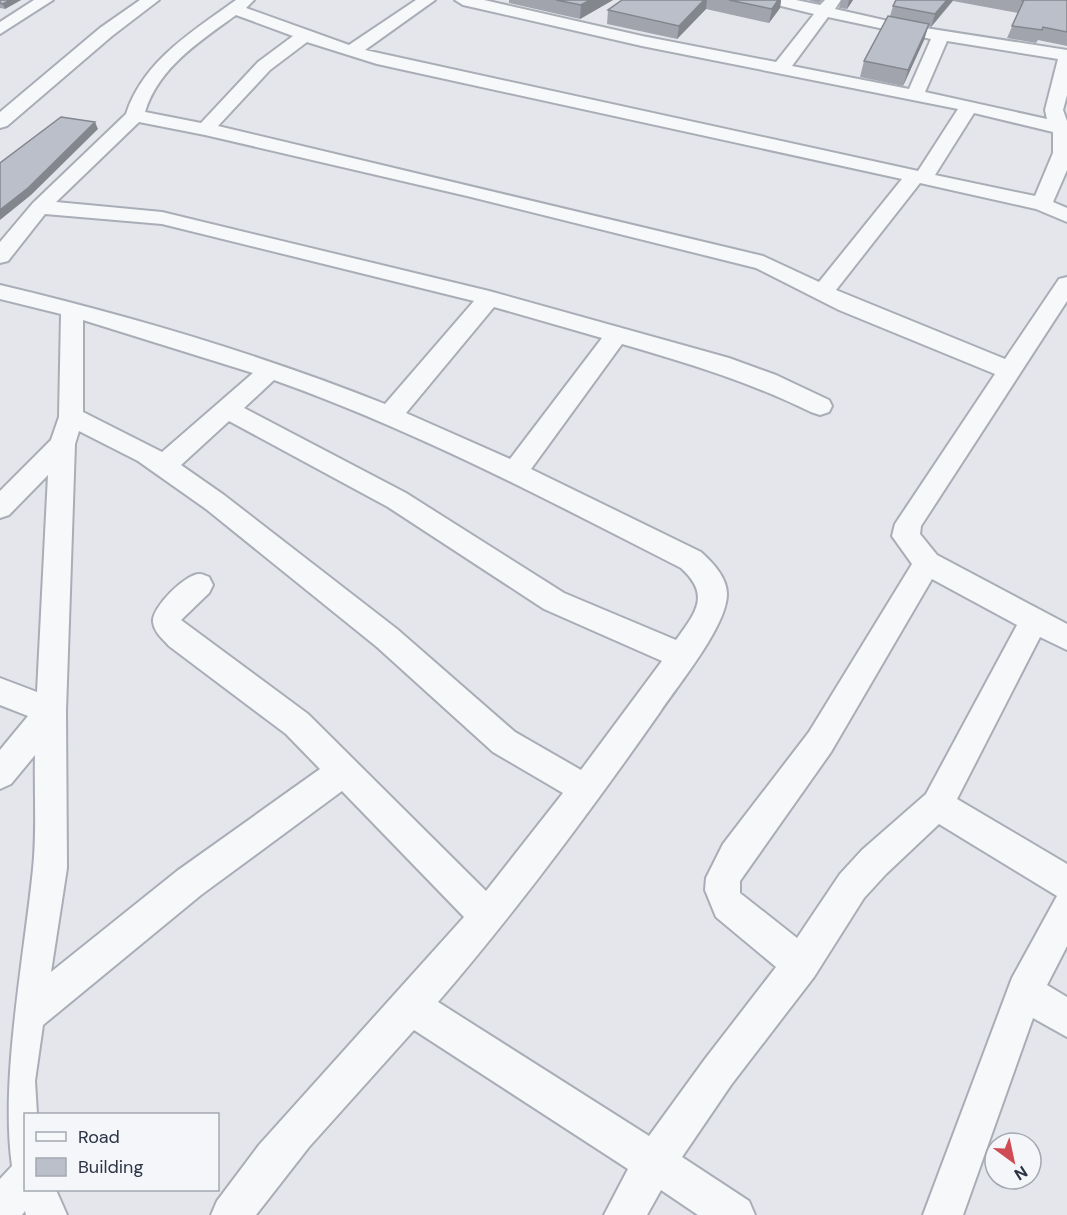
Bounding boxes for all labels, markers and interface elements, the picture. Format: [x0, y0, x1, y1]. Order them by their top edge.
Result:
legend [24, 1113, 219, 1191]
text: Road [78, 1125, 120, 1149]
north arrow [983, 1131, 1043, 1191]
text: Building [78, 1155, 143, 1179]
text: N [1010, 1161, 1032, 1185]

